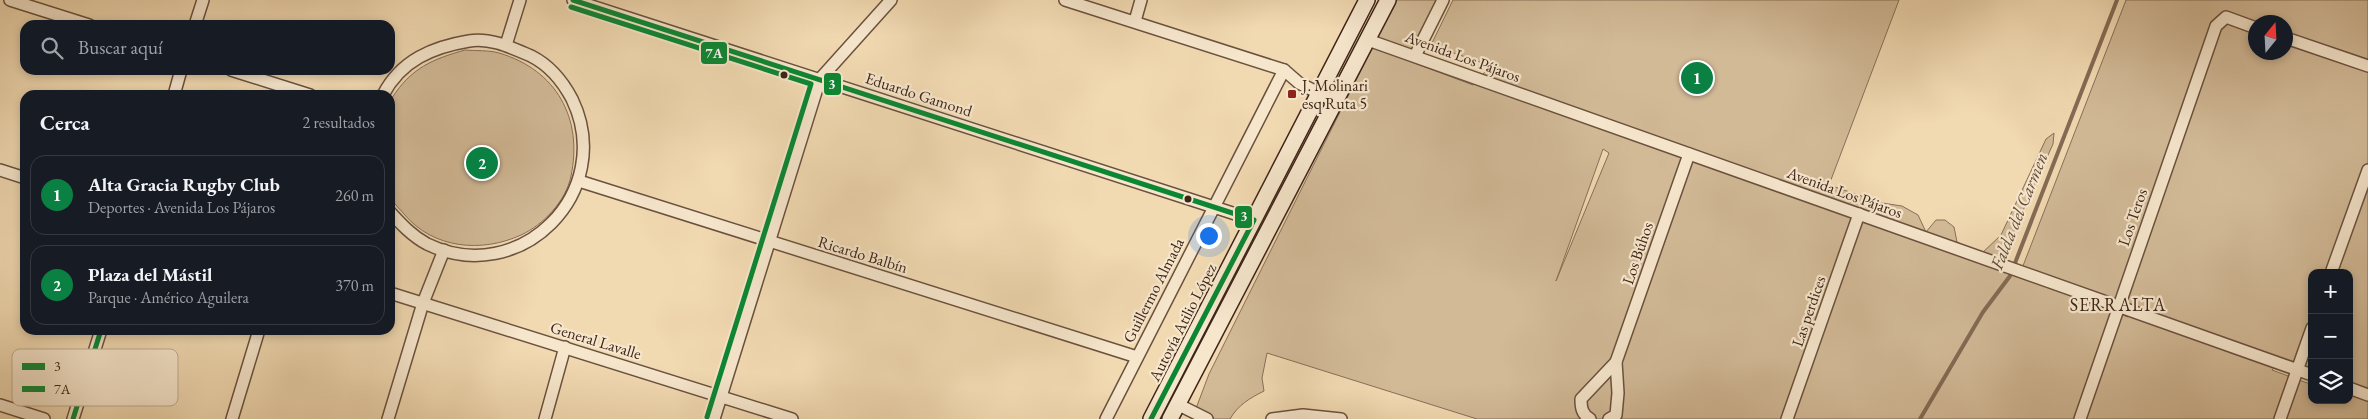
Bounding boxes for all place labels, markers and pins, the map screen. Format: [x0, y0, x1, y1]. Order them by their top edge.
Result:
pin: 1 [1681, 59, 1713, 97]
unlabelled marker [779, 70, 789, 80]
place label: J. Molinari esq Ruta 5 [1300, 75, 1368, 114]
marker: J. Molinari esq Ruta 5 [1286, 88, 1298, 100]
pin: 2 [466, 144, 498, 182]
unlabelled marker [1183, 194, 1193, 204]

